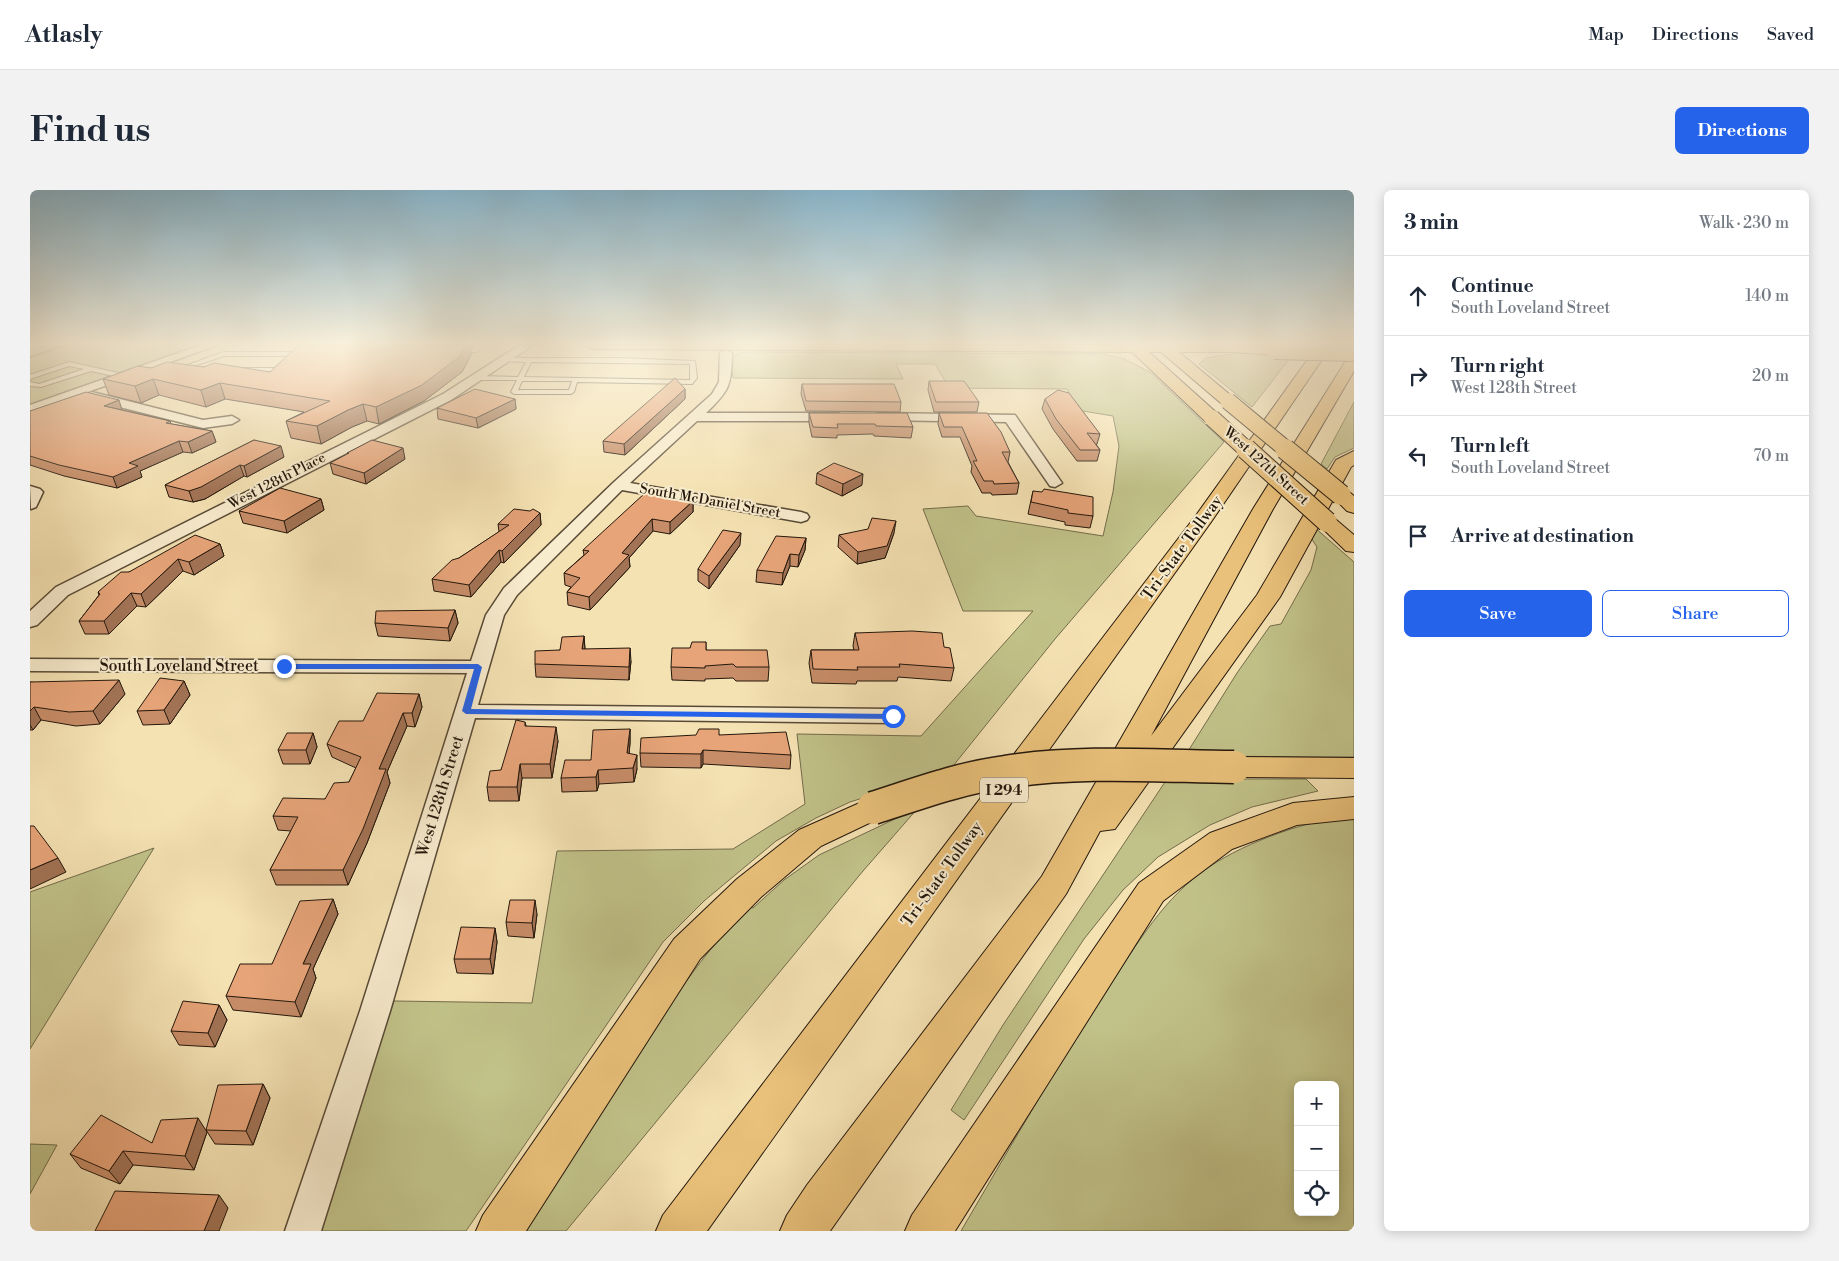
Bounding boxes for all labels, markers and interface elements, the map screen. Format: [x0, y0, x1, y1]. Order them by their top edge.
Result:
text: Atlasly [25, 20, 102, 50]
text: Map [1588, 23, 1624, 46]
text: Directions [1652, 23, 1739, 46]
text: Saved [1767, 23, 1814, 46]
button: Directions [1675, 107, 1809, 154]
text: Find us [30, 109, 150, 152]
text: 3 min [1404, 210, 1459, 236]
text: Walk · 230 m [1699, 213, 1789, 233]
text: Continue [1451, 274, 1534, 298]
icon: ahead [1404, 282, 1432, 310]
text: 140 m [1745, 286, 1789, 306]
text: South Loveland Street [1451, 298, 1610, 318]
text: Turn right [1451, 354, 1544, 378]
icon: right [1404, 362, 1432, 390]
text: 20 m [1752, 366, 1789, 386]
text: West 128th Street [1451, 378, 1577, 398]
street label: West 127th Street [1219, 422, 1312, 509]
text: Turn left [1451, 434, 1530, 458]
icon: left [1404, 442, 1432, 470]
text: 70 m [1753, 446, 1789, 466]
street label: West 128th Place [224, 449, 329, 514]
text: South Loveland Street [1451, 458, 1610, 478]
street label: South McDaniel Street [638, 480, 782, 522]
street label: Tri-State Tollway [1137, 491, 1227, 604]
icon: arrive [1404, 522, 1432, 550]
text: Arrive at destination [1451, 524, 1634, 548]
button: Save [1404, 590, 1592, 637]
button: Share [1602, 590, 1789, 637]
route end [273, 655, 296, 678]
street label: South Loveland Street [99, 656, 259, 676]
route start [882, 705, 905, 728]
street label: West 128th Street [412, 733, 468, 860]
road number: I 294 [980, 778, 1028, 802]
street label: Tri-State Tollway [897, 817, 987, 930]
map controls [1294, 1081, 1339, 1216]
button: + [1294, 1081, 1339, 1126]
button: − [1294, 1126, 1339, 1171]
button: locate [1294, 1171, 1339, 1216]

